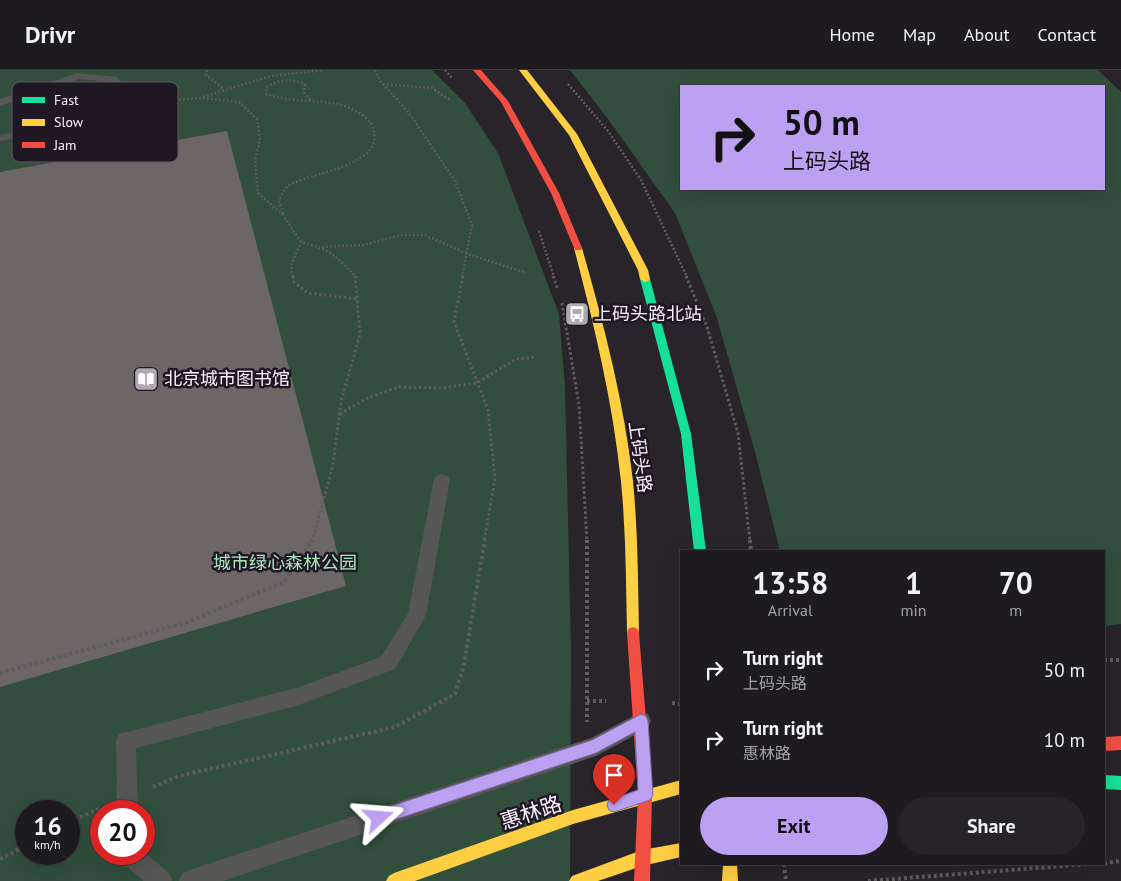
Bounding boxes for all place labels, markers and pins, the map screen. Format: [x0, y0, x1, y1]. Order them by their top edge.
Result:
bus stop icon: 上码头路北站 [564, 301, 590, 327]
place label: 上码头路北站 [594, 302, 702, 325]
library icon: 北京城市图书馆 [133, 366, 159, 392]
place label: 北京城市图书馆 [164, 367, 290, 390]
pin [593, 754, 635, 805]

